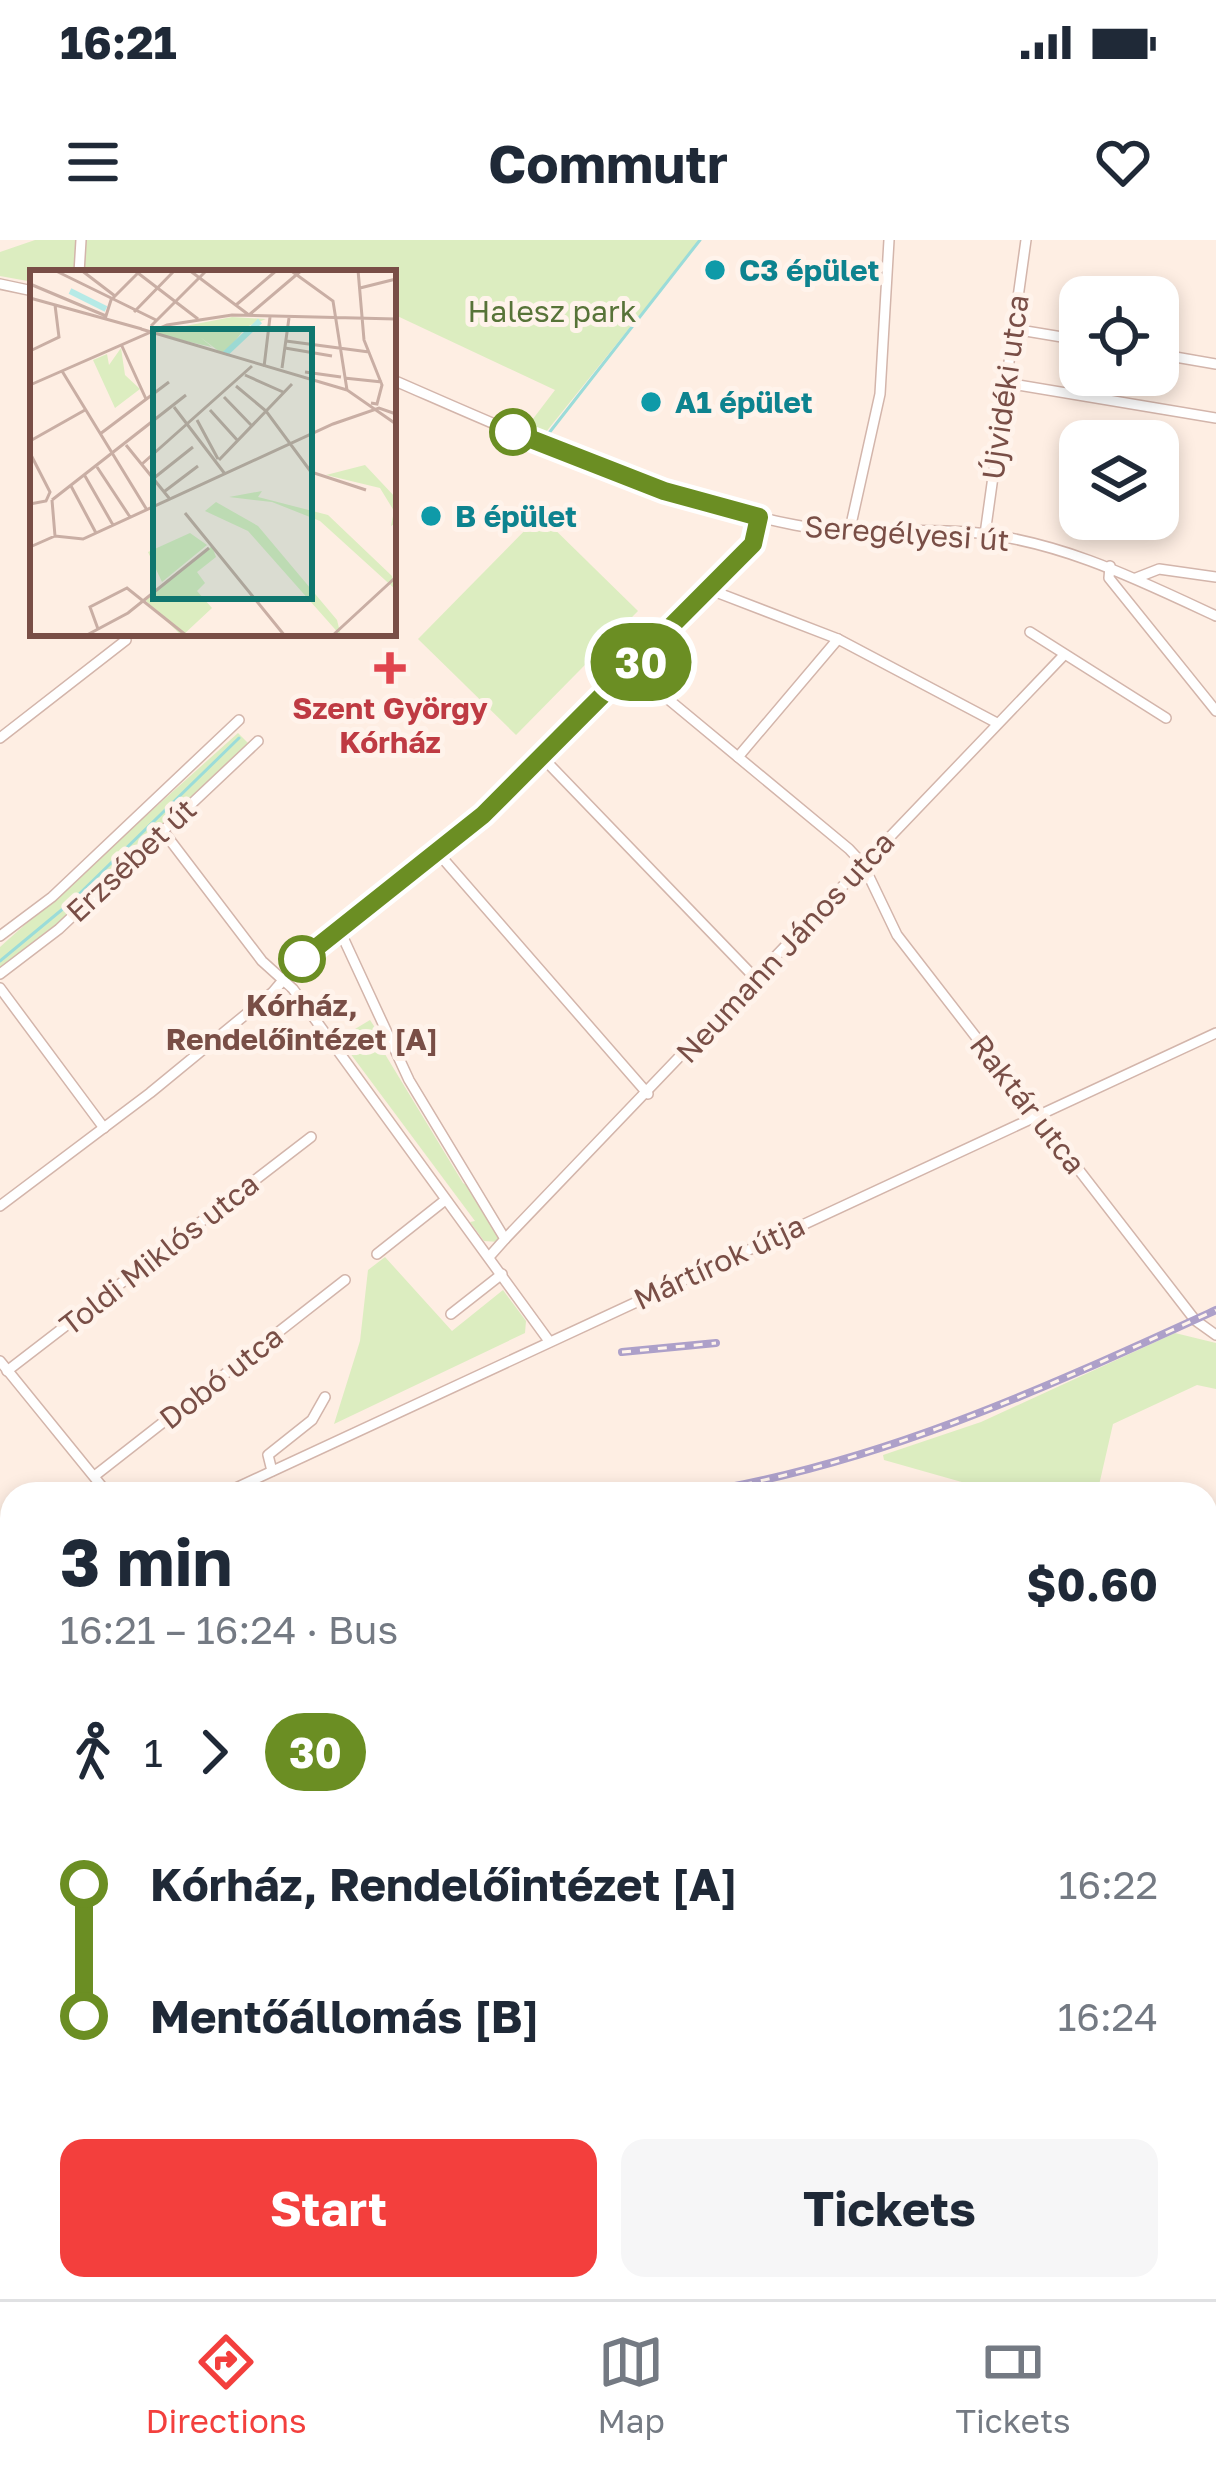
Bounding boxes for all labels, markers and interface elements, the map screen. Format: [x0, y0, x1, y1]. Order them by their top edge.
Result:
text: 16:21 [60, 15, 177, 69]
icon: menu [60, 129, 126, 195]
icon: heart [1090, 129, 1156, 195]
text: Commutr [488, 130, 728, 195]
place label: C3 épület [739, 252, 880, 288]
marker: C3 épület [702, 257, 728, 283]
inset map [30, 270, 396, 636]
map controls [1059, 276, 1179, 540]
button: locate [1059, 276, 1179, 396]
street label: Újvidéki utca [974, 292, 1036, 482]
park label: Halesz park [467, 293, 637, 329]
place label: A1 épület [675, 384, 813, 420]
marker: A1 épület [638, 389, 664, 415]
unlabelled marker [491, 410, 535, 454]
button: layers [1059, 420, 1179, 540]
place label: B épület [455, 498, 577, 534]
marker: B épület [418, 503, 444, 529]
street label: Seregélyesi út [803, 508, 1011, 558]
line badge: 30 [587, 623, 695, 701]
text: 30 [615, 637, 667, 687]
marker: Szent György Kórház [374, 652, 406, 684]
place label: Szent György Kórház [292, 690, 488, 760]
street label: Erzsébet út [59, 791, 203, 929]
street label: Neumann János utca [668, 824, 902, 1070]
marker: Kórház, Rendelőintézet [A] [280, 937, 324, 981]
place label: Kórház, Rendelőintézet [A] [166, 987, 438, 1057]
street label: Raktár utca [963, 1027, 1093, 1181]
street label: Toldi Miklós utca [53, 1165, 265, 1343]
street label: Mártírok útja [628, 1207, 810, 1317]
street label: Dobó utca [152, 1318, 290, 1436]
text: 3 min [60, 1521, 233, 1601]
text: $0.60 [1026, 1557, 1158, 1611]
text: 16:21 – 16:24 · Bus [60, 1606, 398, 1653]
icon: walk [60, 1719, 126, 1785]
icon: forward [181, 1719, 247, 1785]
text: 30 [289, 1727, 342, 1777]
text: 1 [144, 1729, 163, 1776]
text: Kórház, Rendelőintézet [A] [150, 1857, 738, 1911]
text: 16:22 [1059, 1861, 1158, 1908]
text: Mentőállomás [B] [150, 1989, 540, 2043]
text: 16:24 [1057, 1993, 1158, 2040]
button: Start [60, 2139, 597, 2277]
button: Tickets [621, 2139, 1158, 2277]
tab: Directions [145, 2329, 307, 2440]
tab: Map [597, 2329, 665, 2440]
tab: Tickets [955, 2329, 1071, 2440]

